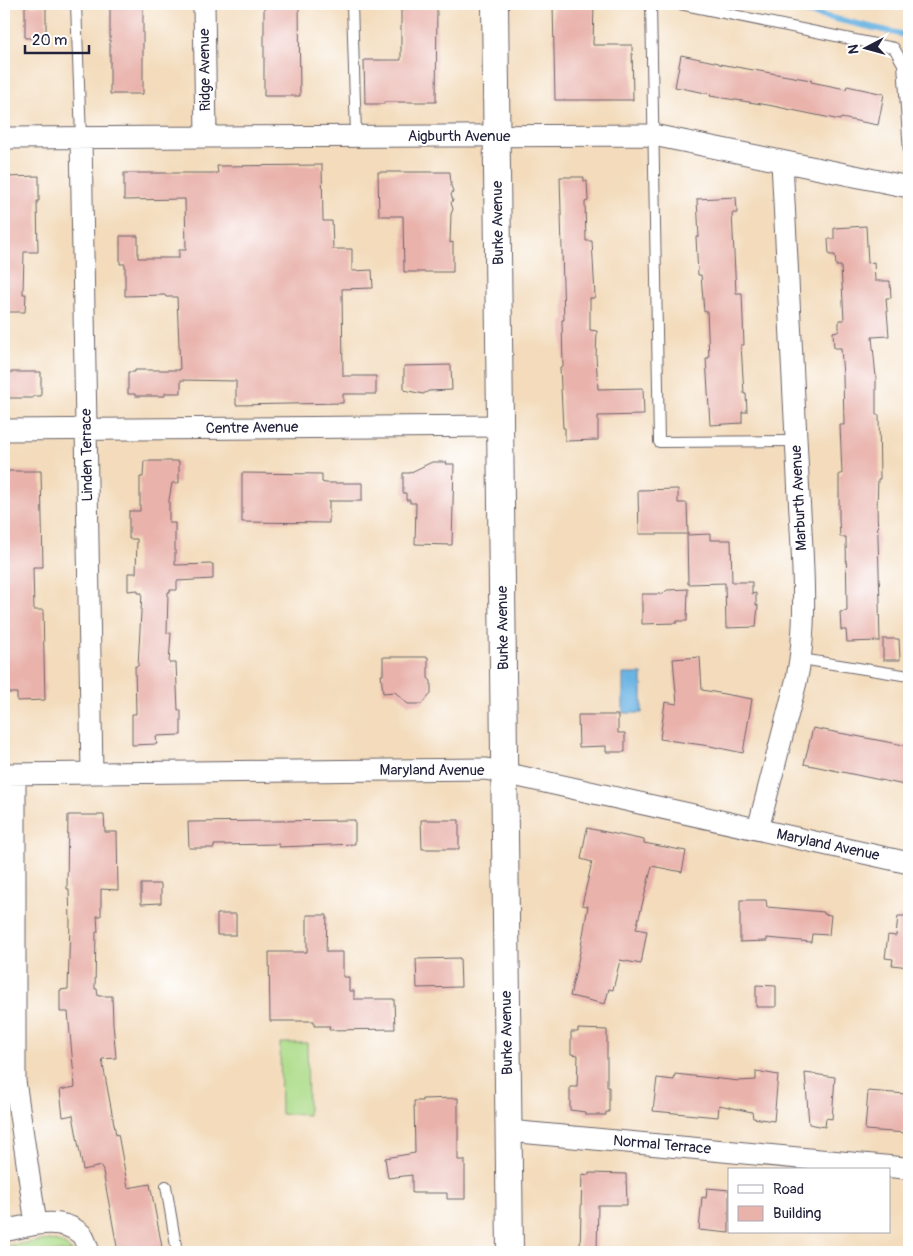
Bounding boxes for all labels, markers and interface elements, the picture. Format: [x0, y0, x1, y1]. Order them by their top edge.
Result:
scale bar [25, 22, 89, 54]
north arrow [840, 22, 890, 72]
street label: Ridge Avenue [195, 28, 215, 112]
text: 20 m [32, 31, 67, 50]
text: N [845, 44, 863, 55]
street label: Aigburth Avenue [408, 127, 511, 146]
street label: Burke Avenue [488, 180, 508, 265]
street label: Linden Terrace [77, 408, 97, 502]
street label: Centre Avenue [206, 418, 299, 438]
street label: Marburth Avenue [787, 444, 811, 551]
street label: Burke Avenue [493, 585, 513, 670]
street label: Maryland Avenue [380, 761, 485, 780]
street label: Maryland Avenue [775, 825, 882, 865]
street label: Burke Avenue [497, 990, 517, 1075]
street label: Normal Terrace [612, 1131, 712, 1159]
legend [728, 1168, 890, 1234]
text: Road [773, 1180, 804, 1199]
text: Building [773, 1204, 821, 1223]

